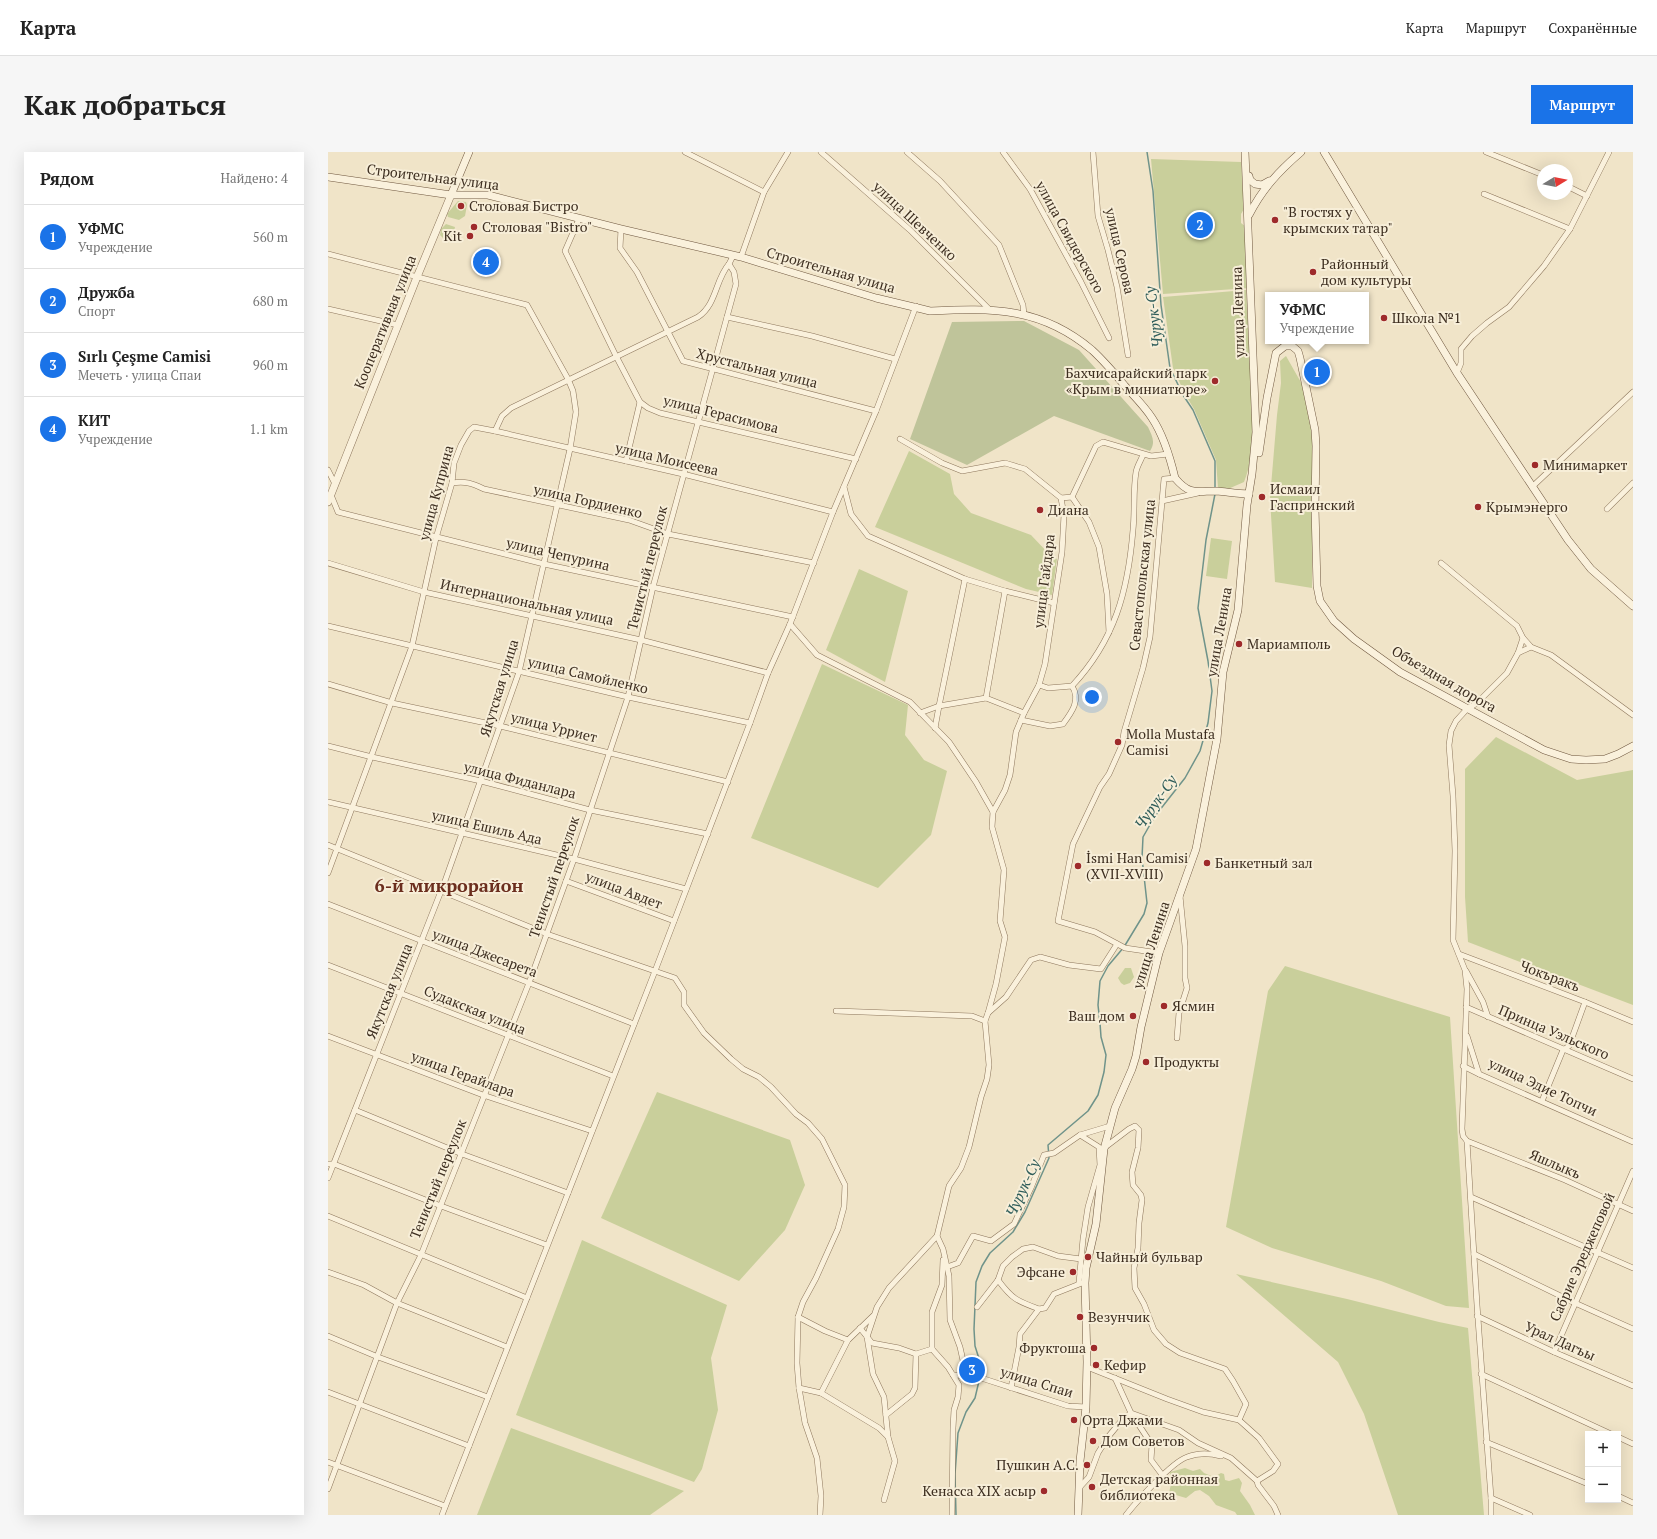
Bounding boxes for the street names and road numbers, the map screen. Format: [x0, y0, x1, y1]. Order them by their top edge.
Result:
street label: Строительная улица [366, 159, 500, 194]
street label: улица Шевченко [869, 176, 962, 265]
street label: улица Свидерского [1031, 176, 1109, 296]
street label: улица Серова [1101, 205, 1140, 296]
street label: Строительная улица [764, 242, 898, 297]
street label: Кооперативная улица [349, 252, 420, 391]
street label: улица Ленина [1226, 266, 1249, 359]
street label: Хрустальная улица [695, 343, 820, 392]
street label: улица Герасимова [661, 390, 781, 437]
street label: улица Моисеева [613, 437, 721, 480]
street label: улица Куприна [413, 443, 457, 544]
street label: улица Гордиенко [531, 479, 645, 522]
street label: Севастопольская улица [1124, 498, 1159, 652]
street label: Тенистый переулок [622, 503, 671, 632]
street label: улица Чепурина [504, 532, 612, 575]
street label: улица Гайдара [1028, 533, 1059, 630]
street label: Интернациональная улица [439, 574, 616, 629]
street label: улица Ленина [1201, 585, 1236, 679]
street label: Якутская улица [475, 637, 522, 739]
street label: Объездная дорога [1388, 641, 1500, 716]
street label: улица Самойленко [525, 651, 650, 698]
street label: улица Урриет [508, 706, 599, 746]
street label: улица Фиданлара [461, 756, 578, 803]
street label: улица Ешиль Ада [429, 804, 544, 848]
street label: Тенистый переулок [524, 813, 583, 940]
street label: улица Авдет [582, 866, 665, 913]
street label: улица Ленина [1127, 899, 1174, 992]
street label: улица Джесарета [429, 923, 540, 981]
street label: Якутская улица [361, 940, 416, 1041]
street label: Чокъракъ [1518, 955, 1583, 996]
street label: Судакская улица [421, 980, 529, 1039]
street label: Принца Уэльского [1496, 1000, 1613, 1064]
street label: улица Герайлара [408, 1046, 517, 1101]
street label: улица Эдие Топчи [1485, 1053, 1601, 1120]
street label: Тенистый переулок [405, 1116, 470, 1242]
street label: Яшлыкъ [1527, 1144, 1584, 1183]
street label: Сабрие Эреджеповой [1545, 1189, 1619, 1324]
street label: Урал Дагъы [1522, 1317, 1599, 1365]
street label: улица Спаи [997, 1361, 1076, 1402]

